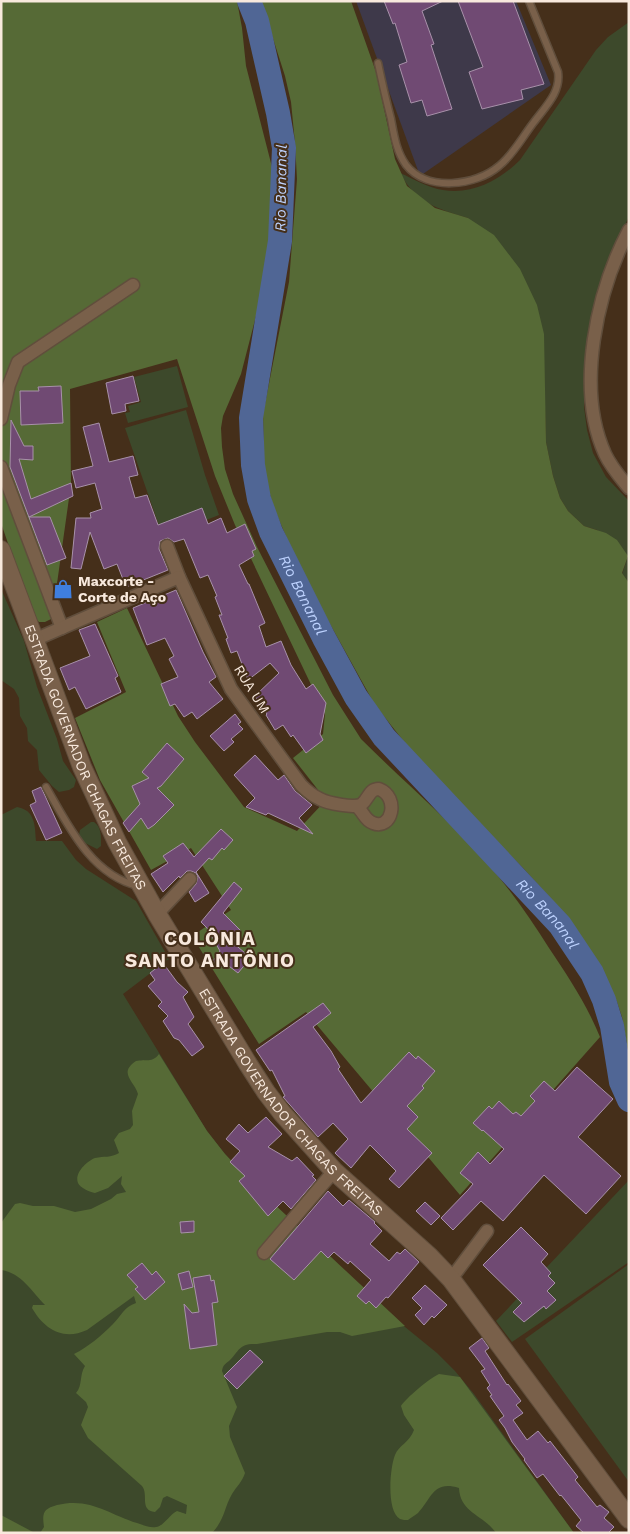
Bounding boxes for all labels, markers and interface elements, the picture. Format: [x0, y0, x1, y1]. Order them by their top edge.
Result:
water label: Rio Bananal [271, 144, 291, 232]
water label: Rio Bananal [275, 552, 330, 638]
place label: Maxcorte - Corte de Aço [78, 573, 166, 605]
shop icon: Maxcorte - Corte de Aço [52, 578, 74, 600]
street label: ESTRADA GOVERNADOR CHAGAS FREITAS [22, 622, 150, 893]
street label: RUA UM [231, 662, 273, 716]
water label: Rio Bananal [512, 875, 583, 953]
district label: COLÔNIA SANTO ANTÔNIO [125, 927, 295, 972]
street label: ESTRADA GOVERNADOR CHAGAS FREITAS [196, 985, 386, 1219]

